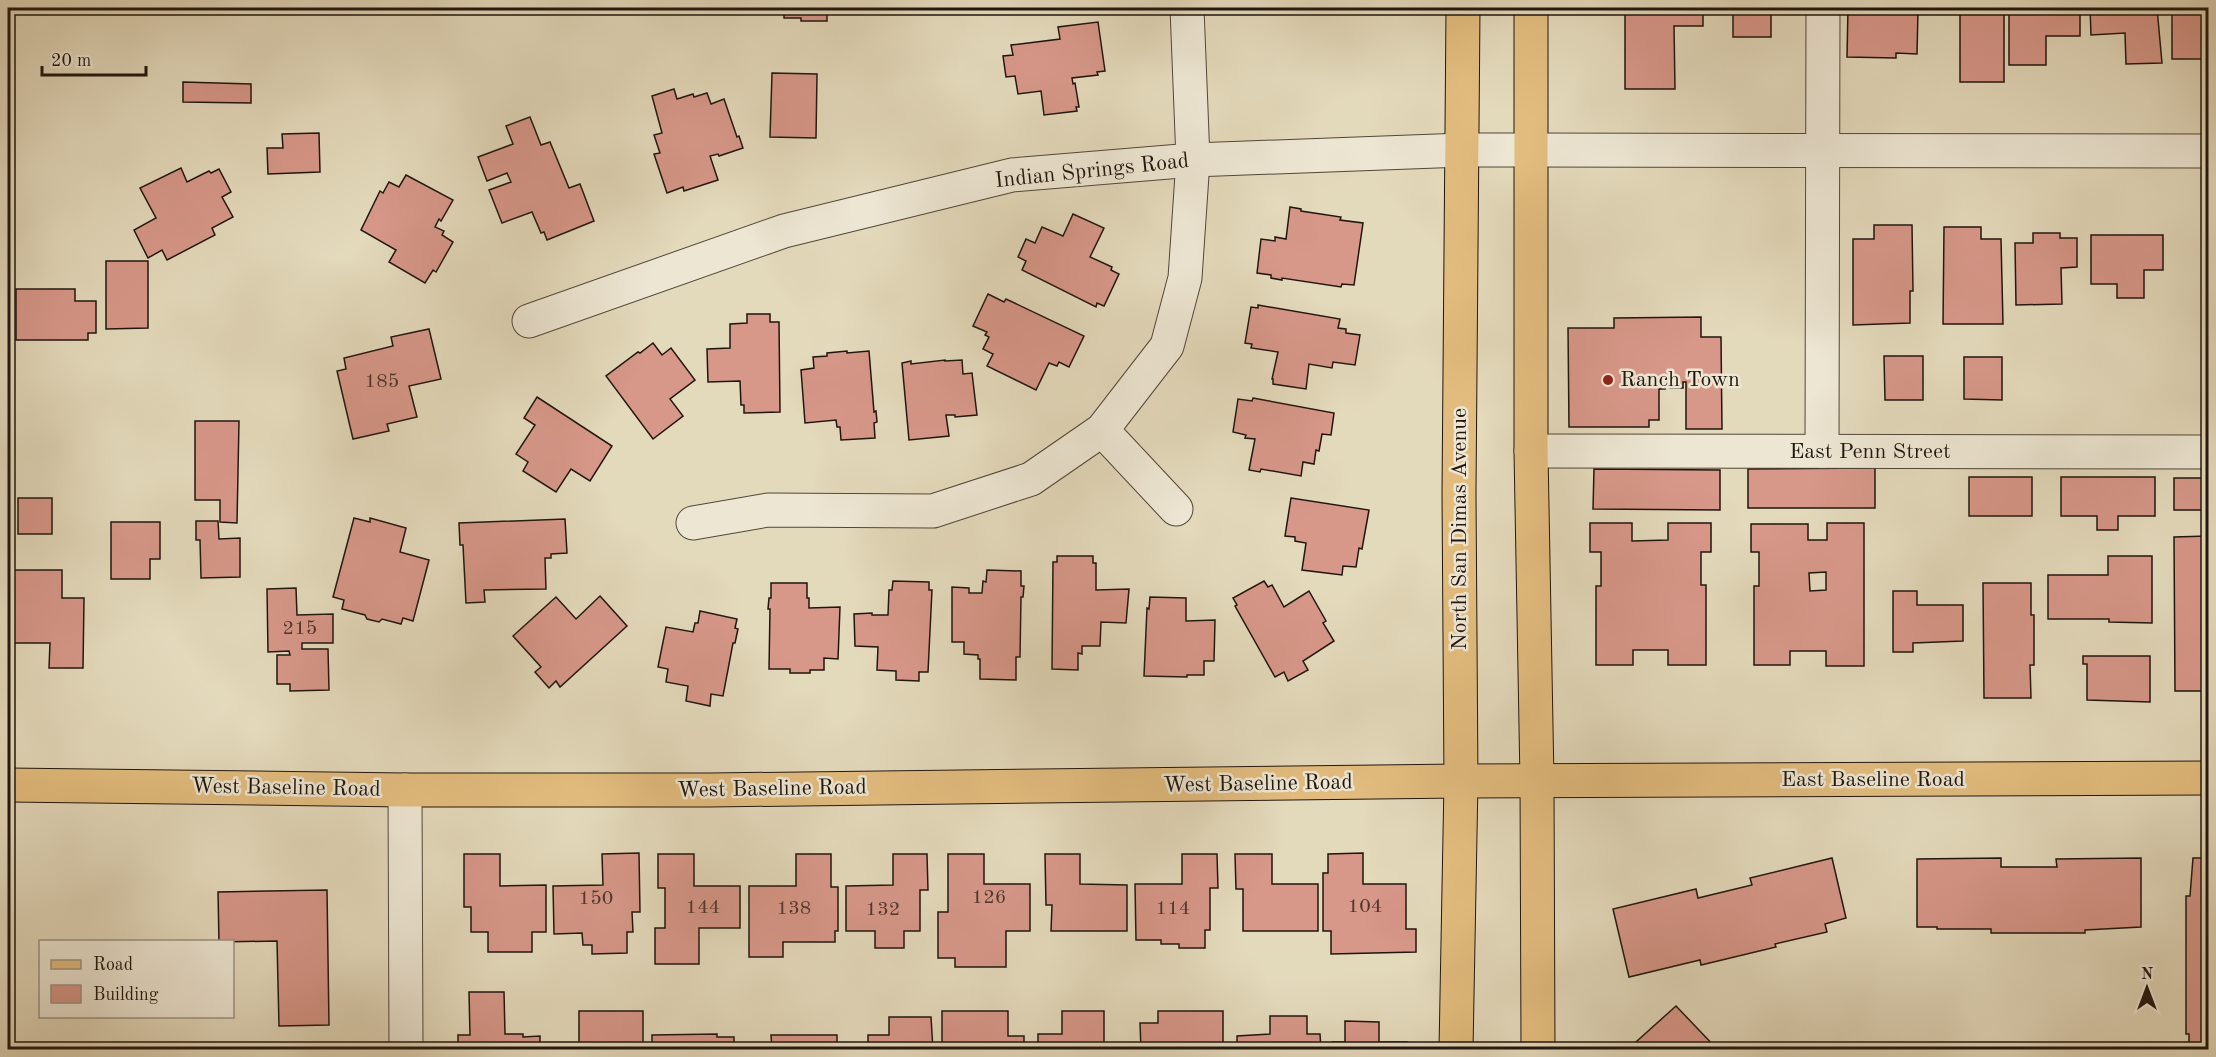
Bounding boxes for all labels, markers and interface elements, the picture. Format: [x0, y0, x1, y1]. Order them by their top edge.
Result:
scale bar [42, 39, 146, 77]
text: 20 m [51, 52, 91, 70]
street label: Indian Springs Road [994, 150, 1190, 192]
place label: Ranch Town [1620, 369, 1740, 391]
house number: 185 [365, 372, 399, 392]
marker: Ranch Town [1601, 373, 1615, 387]
street label: North San Dimas Avenue [1449, 408, 1471, 650]
street label: East Penn Street [1789, 441, 1951, 463]
house number: 215 [283, 619, 317, 639]
street label: East Baseline Road [1781, 769, 1965, 791]
street label: West Baseline Road [1163, 771, 1353, 797]
street label: West Baseline Road [191, 775, 381, 801]
street label: West Baseline Road [677, 776, 867, 802]
house number: 126 [972, 888, 1006, 908]
house number: 150 [579, 889, 613, 909]
house number: 104 [1348, 897, 1382, 917]
house number: 144 [686, 898, 720, 918]
house number: 138 [777, 899, 811, 919]
house number: 114 [1156, 899, 1190, 919]
house number: 132 [866, 900, 900, 920]
legend [39, 940, 234, 1018]
text: Road [93, 956, 133, 974]
north arrow [2117, 958, 2177, 1018]
text: N [2141, 967, 2154, 983]
text: Building [93, 986, 159, 1004]

